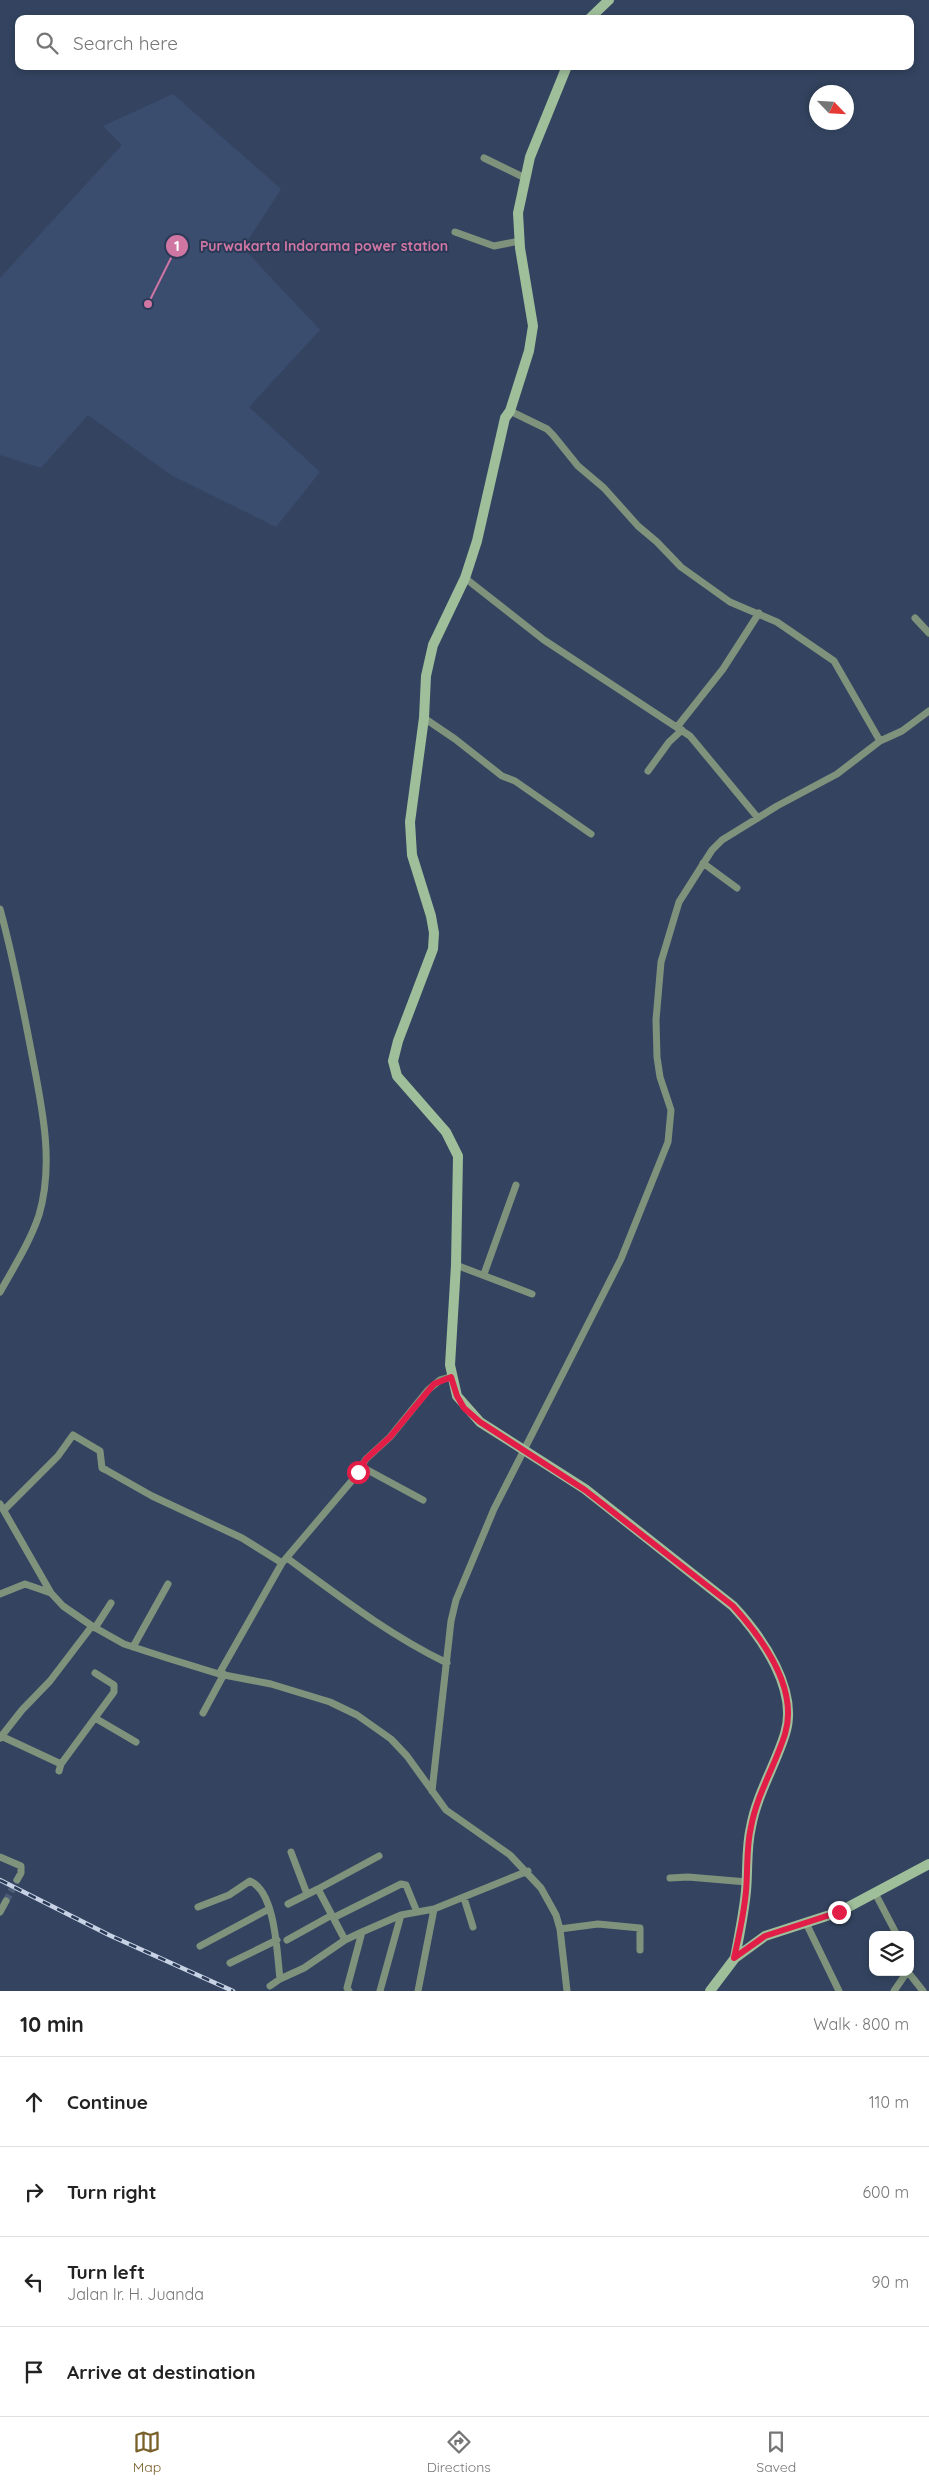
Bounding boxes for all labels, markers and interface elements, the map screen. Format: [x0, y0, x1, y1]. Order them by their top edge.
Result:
search box [15, 15, 914, 70]
icon: search [33, 29, 61, 57]
text: Search here [73, 31, 178, 55]
north arrow [809, 85, 854, 130]
callout: Purwakarta Indorama power station [165, 232, 458, 261]
text: 1 [174, 236, 180, 255]
text: Purwakarta Indorama power station [200, 237, 448, 255]
route start [347, 1461, 370, 1484]
route end [828, 1901, 851, 1924]
map controls [869, 1931, 914, 1976]
button: layers [869, 1931, 914, 1976]
text: 10 min [20, 2011, 84, 2037]
text: Walk · 800 m [813, 2014, 909, 2034]
icon: ahead [20, 2088, 48, 2116]
text: Continue [67, 2090, 148, 2114]
text: 110 m [869, 2092, 909, 2112]
icon: right [20, 2178, 48, 2206]
text: Turn right [67, 2180, 156, 2204]
text: 600 m [862, 2182, 909, 2202]
text: Turn left [67, 2260, 145, 2284]
icon: left [20, 2268, 48, 2296]
text: 90 m [872, 2272, 909, 2292]
text: Jalan Ir. H. Juanda [67, 2284, 204, 2304]
icon: arrive [20, 2358, 48, 2386]
text: Arrive at destination [67, 2360, 256, 2384]
tab: Map [133, 2428, 161, 2476]
tab: Directions [427, 2428, 491, 2476]
tab: Saved [756, 2428, 796, 2476]

